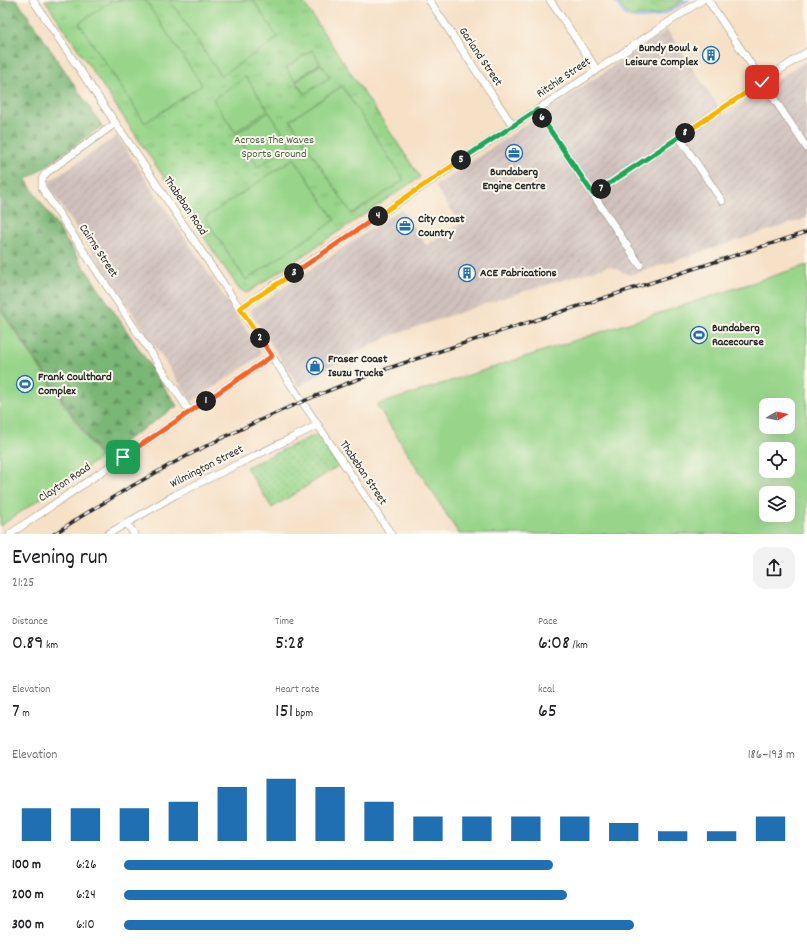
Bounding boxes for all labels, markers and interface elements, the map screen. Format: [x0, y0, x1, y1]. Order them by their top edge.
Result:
street label: Garland Street [454, 24, 506, 90]
place label: Bundy Bowl & Leisure Complex [625, 40, 699, 71]
building icon: Bundy Bowl & Leisure Complex [701, 45, 721, 65]
street label: Ritchie Street [533, 53, 595, 102]
pin [745, 65, 779, 99]
icon: check [751, 71, 773, 93]
pin: 6 [532, 108, 552, 128]
text: 6 [539, 110, 545, 126]
pin: 8 [675, 123, 695, 143]
text: 8 [683, 125, 687, 141]
park label: Across The Waves Sports Ground [234, 132, 314, 163]
office icon: Bundaberg Engine Centre [504, 143, 524, 163]
pin: 5 [451, 150, 471, 170]
text: 5 [458, 152, 464, 168]
place label: Bundaberg Engine Centre [483, 164, 546, 195]
street label: Thabeban Road [159, 173, 211, 239]
pin: 7 [591, 179, 611, 199]
text: 7 [599, 181, 603, 197]
pin: 4 [368, 206, 388, 226]
text: 4 [376, 208, 380, 224]
place label: City Coast Country [418, 211, 465, 242]
office icon: City Coast Country [395, 216, 415, 236]
street label: Cairns Street [74, 221, 122, 282]
pin: 3 [284, 263, 304, 283]
building icon: ACE Fabrications [457, 263, 477, 283]
text: 3 [292, 265, 296, 281]
place label: ACE Fabrications [480, 265, 557, 282]
place label: Bundaberg Racecourse [712, 320, 764, 351]
sports icon: Bundaberg Racecourse [689, 325, 709, 345]
pin: 2 [250, 328, 270, 348]
text: 2 [258, 330, 262, 346]
place label: Fraser Coast Isuzu Trucks [328, 351, 388, 382]
shop icon: Fraser Coast Isuzu Trucks [305, 356, 325, 376]
place label: Frank Coulthard Complex [38, 369, 112, 400]
sports icon: Frank Coulthard Complex [15, 374, 35, 394]
pin: 1 [196, 391, 216, 411]
text: 1 [205, 393, 207, 409]
north arrow [759, 398, 795, 434]
map controls [759, 398, 795, 522]
street label: Thabeban Street [335, 437, 391, 509]
pin [106, 440, 140, 474]
street label: Wilmington Street [167, 441, 247, 493]
button: locate [759, 442, 795, 478]
icon: arrive [112, 446, 134, 468]
street label: Clayton Road [35, 459, 95, 507]
button: layers [759, 486, 795, 522]
text: Evening run [12, 543, 108, 574]
button: share [753, 547, 795, 589]
text: 21:25 [12, 574, 34, 593]
text: Distance [12, 614, 48, 630]
text: Time [275, 614, 294, 630]
text: Pace [538, 614, 557, 630]
text: 0.89 [12, 630, 43, 658]
text: 5:28 [275, 630, 304, 658]
text: 6:08 [538, 630, 570, 658]
text: km [43, 638, 58, 654]
text: /km [570, 638, 588, 654]
text: Elevation [12, 682, 50, 698]
text: Heart rate [275, 682, 319, 698]
text: kcal [538, 682, 555, 698]
text: 7 [12, 698, 20, 726]
text: 151 [275, 698, 293, 726]
text: 65 [538, 698, 557, 726]
text: m [20, 706, 30, 722]
text: bpm [293, 706, 313, 722]
text: Elevation [12, 746, 57, 765]
text: 186–193 m [748, 746, 795, 765]
text: 100 m [12, 856, 41, 875]
text: 6:26 [76, 856, 97, 875]
text: 200 m [12, 886, 44, 905]
text: 6:24 [76, 886, 96, 905]
text: 300 m [12, 916, 44, 935]
text: 6:10 [76, 916, 94, 935]

